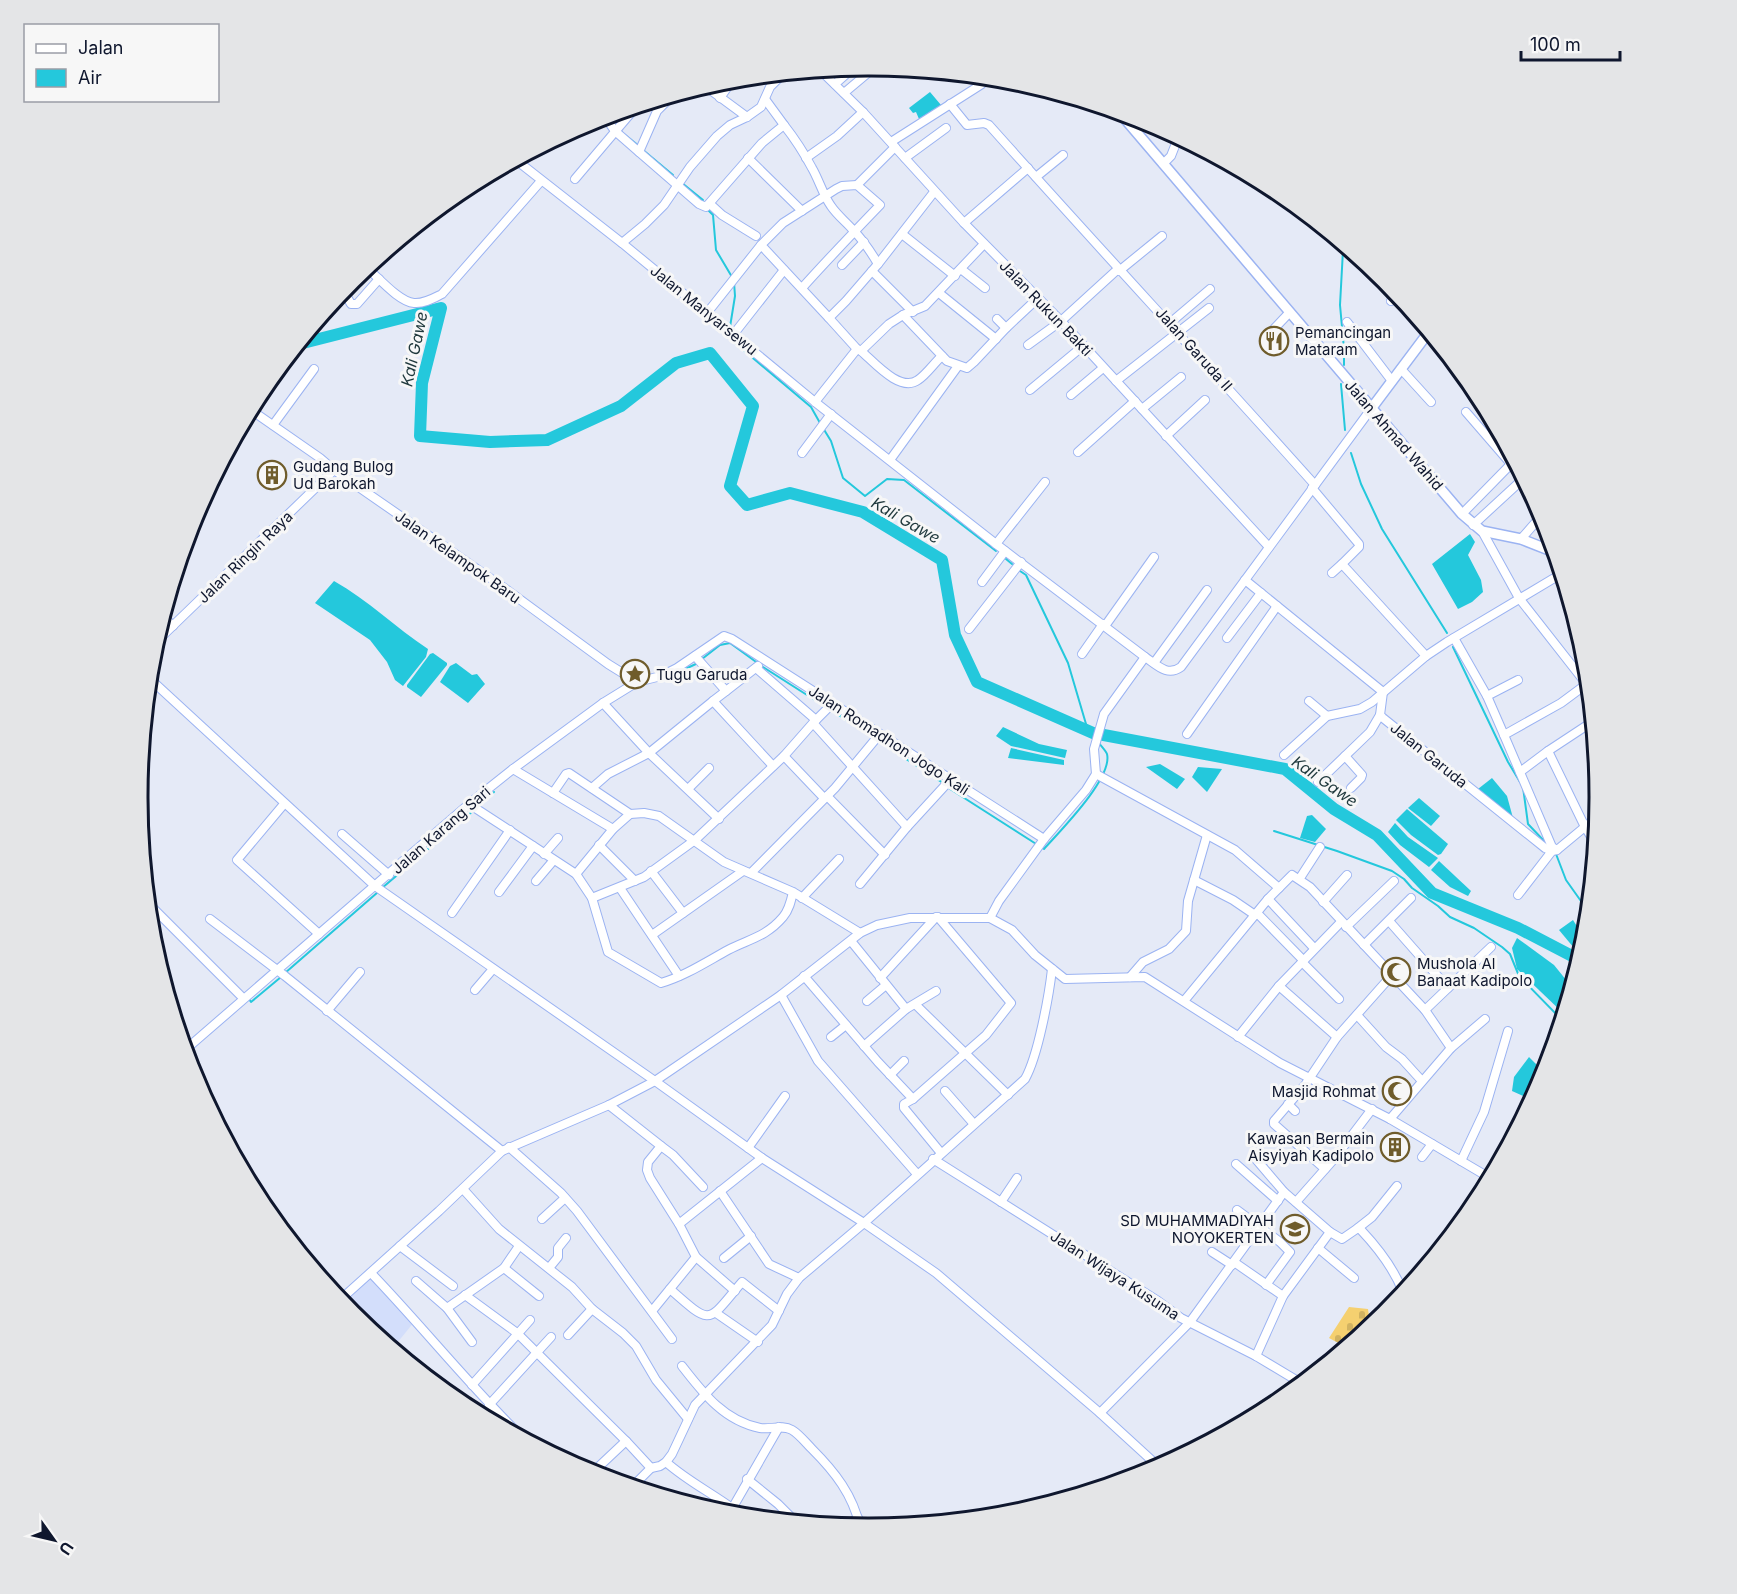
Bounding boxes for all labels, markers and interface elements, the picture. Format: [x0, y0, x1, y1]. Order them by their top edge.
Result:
legend [24, 24, 219, 102]
scale bar [1521, 24, 1620, 62]
text: 100 m [1530, 34, 1581, 55]
text: Jalan [78, 37, 123, 58]
text: Air [78, 67, 102, 88]
street label: Jalan Rukun Bakti [995, 256, 1097, 360]
street label: Jalan Manyarsewu [646, 261, 762, 359]
street label: Jalan Garuda II [1151, 303, 1237, 395]
water label: Kali Gawe [396, 310, 432, 388]
place label: Pemancingan Mataram [1295, 323, 1391, 359]
restaurant icon: Pemancingan Mataram [1258, 325, 1290, 357]
street label: Jalan Ahmad Wahid [1341, 376, 1447, 494]
place label: Gudang Bulog Ud Barokah [293, 457, 393, 493]
building icon: Gudang Bulog Ud Barokah [256, 459, 288, 491]
water label: Kali Gawe [868, 492, 944, 548]
street label: Jalan Ringin Raya [194, 507, 296, 607]
street label: Jalan Kelampok Baru [392, 507, 524, 607]
place icon: Tugu Garuda [619, 658, 651, 690]
place label: Tugu Garuda [656, 665, 747, 684]
street label: Jalan Romadhon Jogo Kali [805, 681, 973, 799]
street label: Jalan Garuda [1387, 718, 1471, 792]
water label: Kali Gawe [1288, 751, 1362, 811]
street label: Jalan Karang Sari [388, 782, 494, 878]
place label: Mushola Al Banaat Kadipolo [1417, 954, 1532, 990]
mosque icon: Mushola Al Banaat Kadipolo [1380, 956, 1412, 988]
mosque icon: Masjid Rohmat [1381, 1075, 1413, 1107]
place label: Masjid Rohmat [1272, 1082, 1376, 1101]
place label: Kawasan Bermain Aisyiyah Kadipolo [1247, 1129, 1374, 1165]
building icon: Kawasan Bermain Aisyiyah Kadipolo [1379, 1131, 1411, 1163]
place label: SD MUHAMMADIYAH NOYOKERTEN [1120, 1211, 1274, 1247]
school or university icon: SD MUHAMMADIYAH NOYOKERTEN [1279, 1213, 1311, 1245]
street label: Jalan Wijaya Kusuma [1047, 1226, 1183, 1324]
north arrow [24, 1510, 84, 1570]
text: U [55, 1538, 78, 1559]

